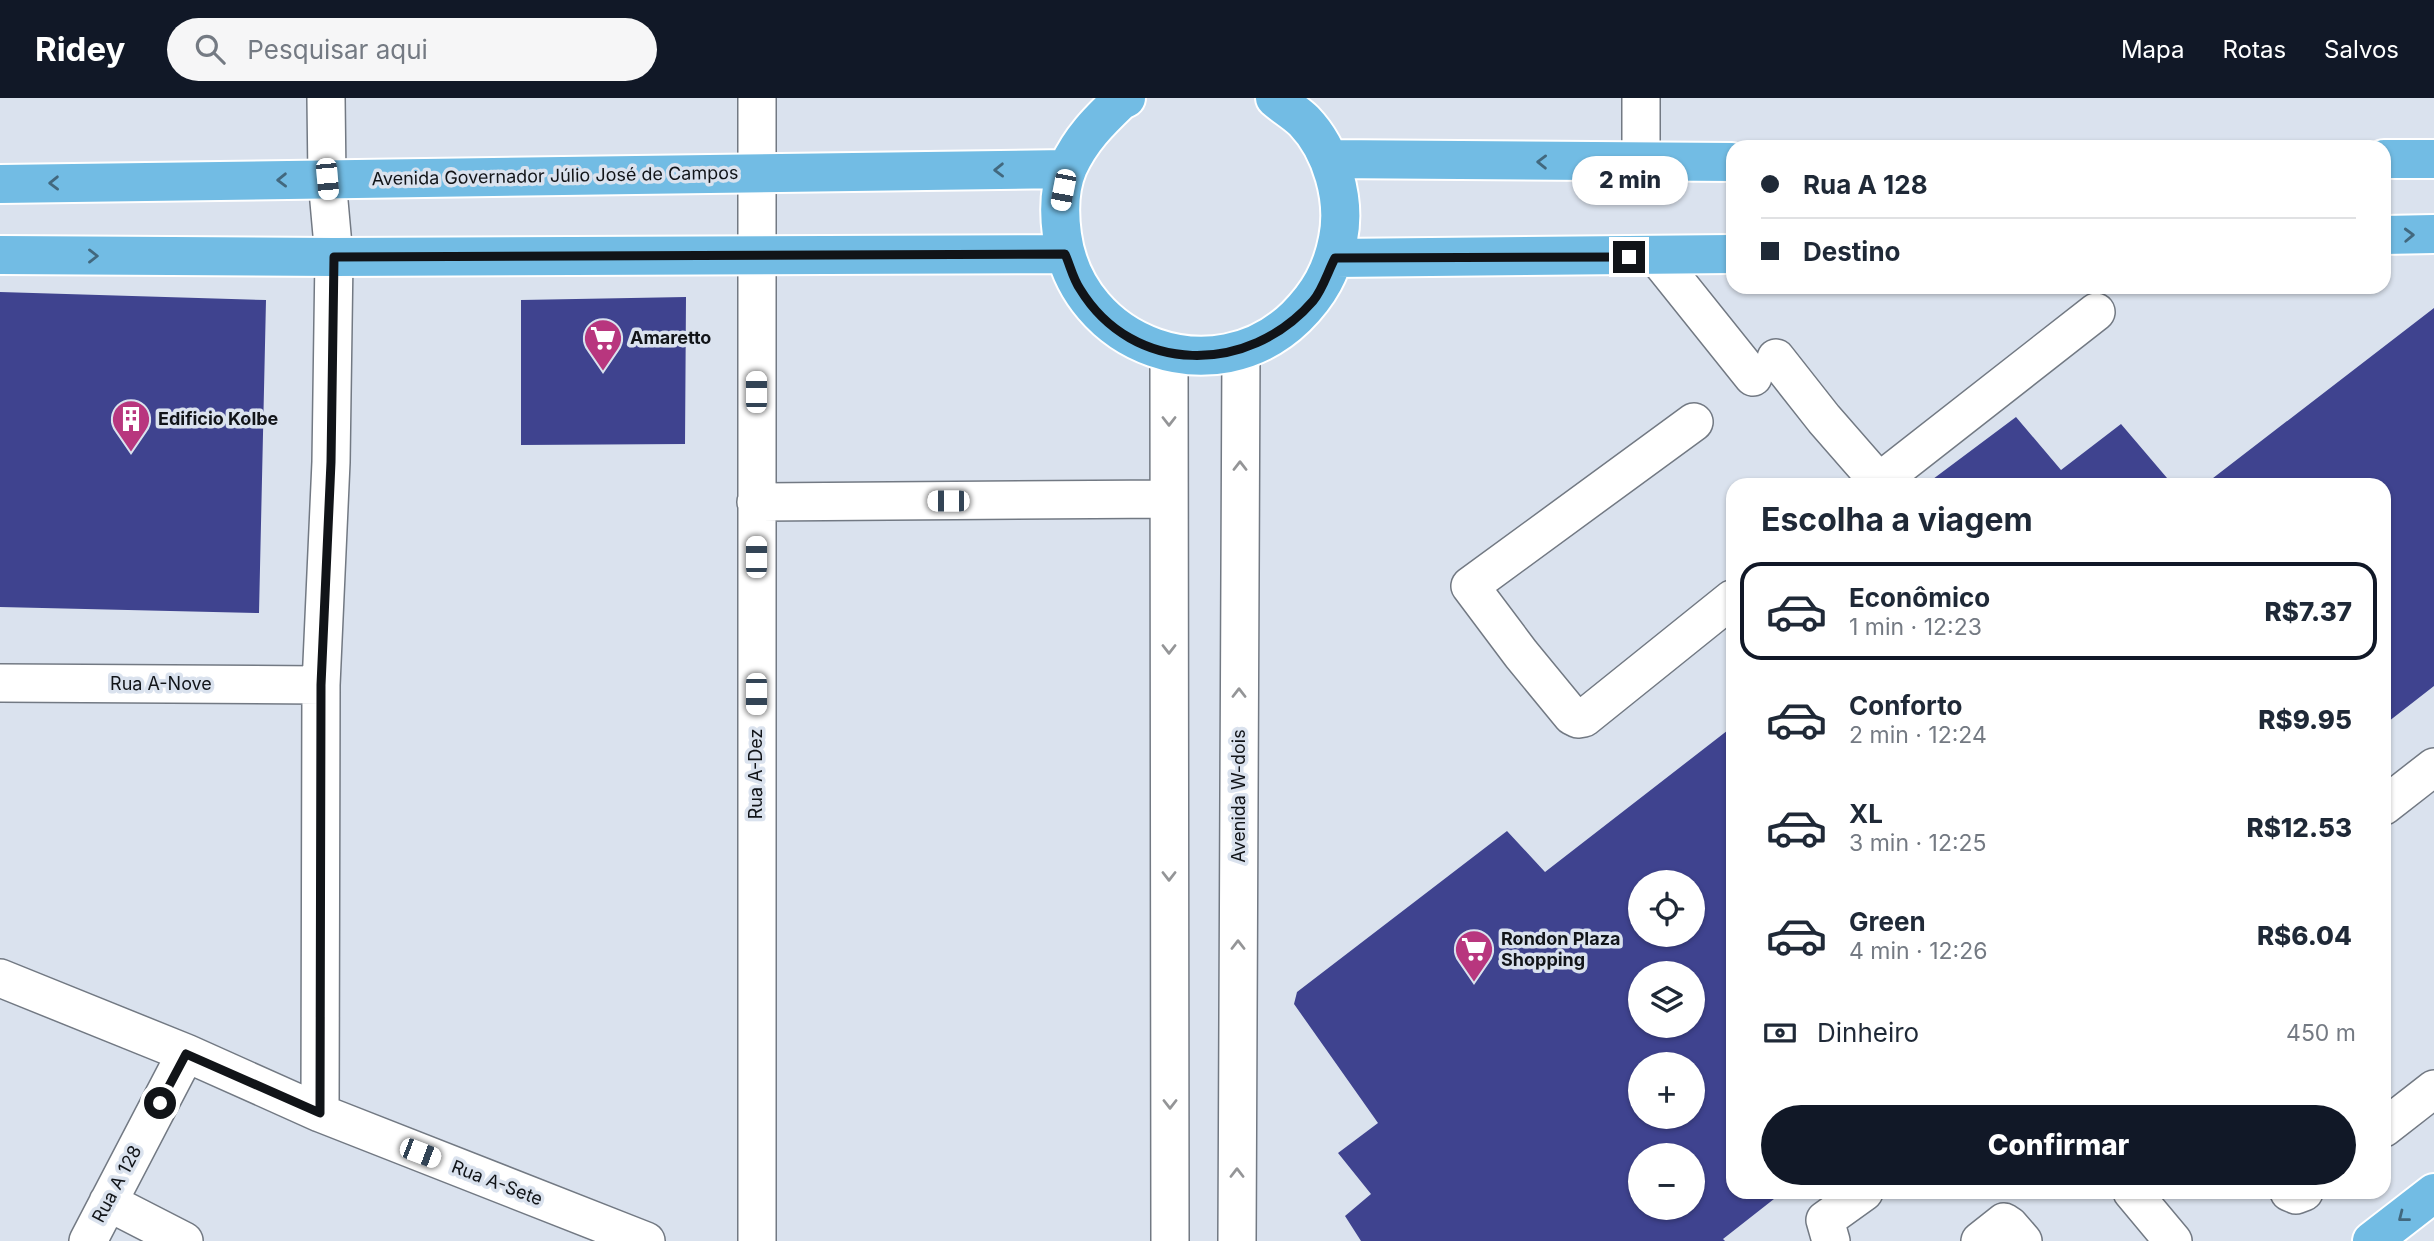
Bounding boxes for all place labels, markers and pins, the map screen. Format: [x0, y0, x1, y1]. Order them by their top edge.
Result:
supermarket icon: Amaretto [582, 317, 624, 372]
place label: Amaretto [630, 327, 711, 348]
building icon: Edificio Kolbe [110, 398, 152, 453]
place label: Edificio Kolbe [158, 408, 279, 429]
supermarket icon: Rondon Plaza Shopping [1453, 928, 1495, 983]
place label: Rondon Plaza Shopping [1501, 928, 1620, 970]

